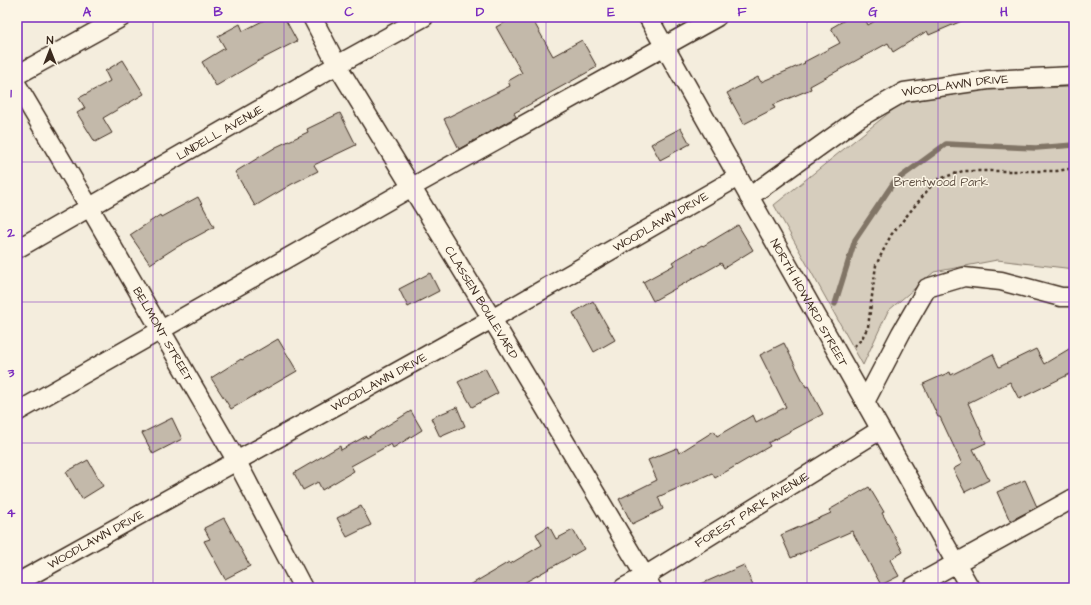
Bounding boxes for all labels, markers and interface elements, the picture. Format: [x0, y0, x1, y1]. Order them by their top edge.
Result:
text: A [83, 3, 92, 21]
text: B [213, 3, 223, 21]
text: C [344, 3, 354, 21]
text: D [476, 3, 485, 21]
text: E [607, 3, 615, 21]
text: F [737, 3, 747, 21]
text: G [868, 3, 878, 21]
text: H [1000, 3, 1008, 21]
north arrow [30, 30, 70, 70]
text: N [47, 33, 54, 48]
street label: WOODLAWN DRIVE [901, 71, 1009, 101]
text: 1 [10, 84, 12, 102]
street label: LINDELL AVENUE [173, 101, 266, 164]
park label: Brentwood Park [894, 174, 989, 191]
street label: WOODLAWN DRIVE [610, 187, 711, 256]
text: 2 [6, 224, 15, 242]
street label: NORTH HOWARD STREET [766, 236, 852, 370]
street label: CLASSEN BOULEVARD [441, 242, 523, 362]
street label: BELMONT STREET [129, 284, 198, 385]
street label: WOODLAWN DRIVE [328, 348, 430, 415]
text: 3 [7, 364, 15, 382]
street label: FOREST PARK AVENUE [692, 468, 812, 552]
text: 4 [7, 504, 16, 522]
street label: WOODLAWN DRIVE [45, 506, 147, 573]

